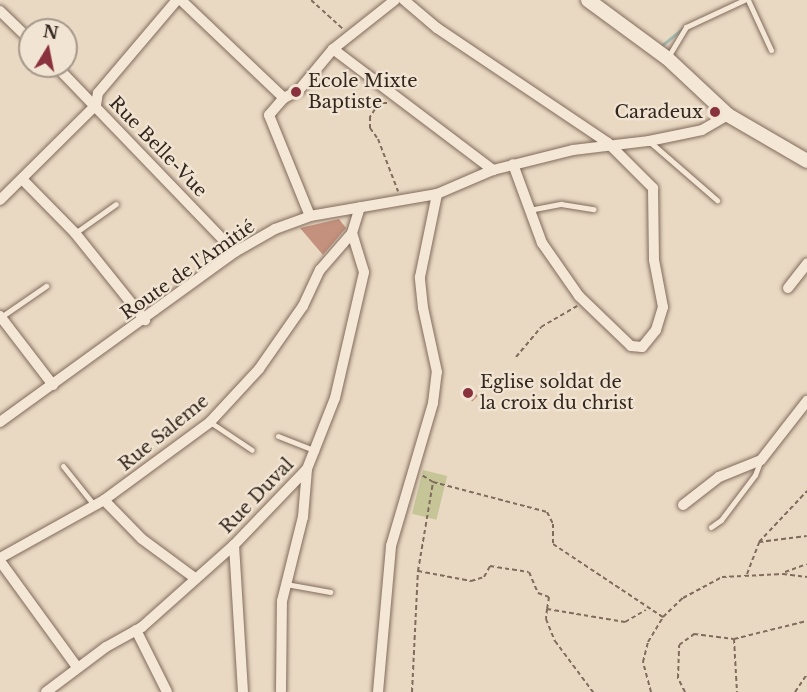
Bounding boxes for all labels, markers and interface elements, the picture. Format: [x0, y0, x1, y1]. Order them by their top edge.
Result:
north arrow [18, 18, 78, 78]
text: N [42, 21, 60, 43]
place label: Ecole Mixte Baptiste [308, 71, 418, 113]
marker: Ecole Mixte Baptiste [289, 85, 303, 99]
street label: Rue Belle-Vue [105, 92, 211, 202]
place label: Caradeux [615, 101, 703, 123]
marker: Caradeux [708, 105, 722, 119]
street label: Route de l'Amitié [117, 216, 259, 324]
place label: Eglise soldat de la croix du christ [480, 372, 634, 415]
marker: Eglise soldat de la croix du christ [461, 386, 475, 400]
street label: Rue Saleme [115, 390, 213, 476]
street label: Rue Duval [216, 454, 298, 538]

